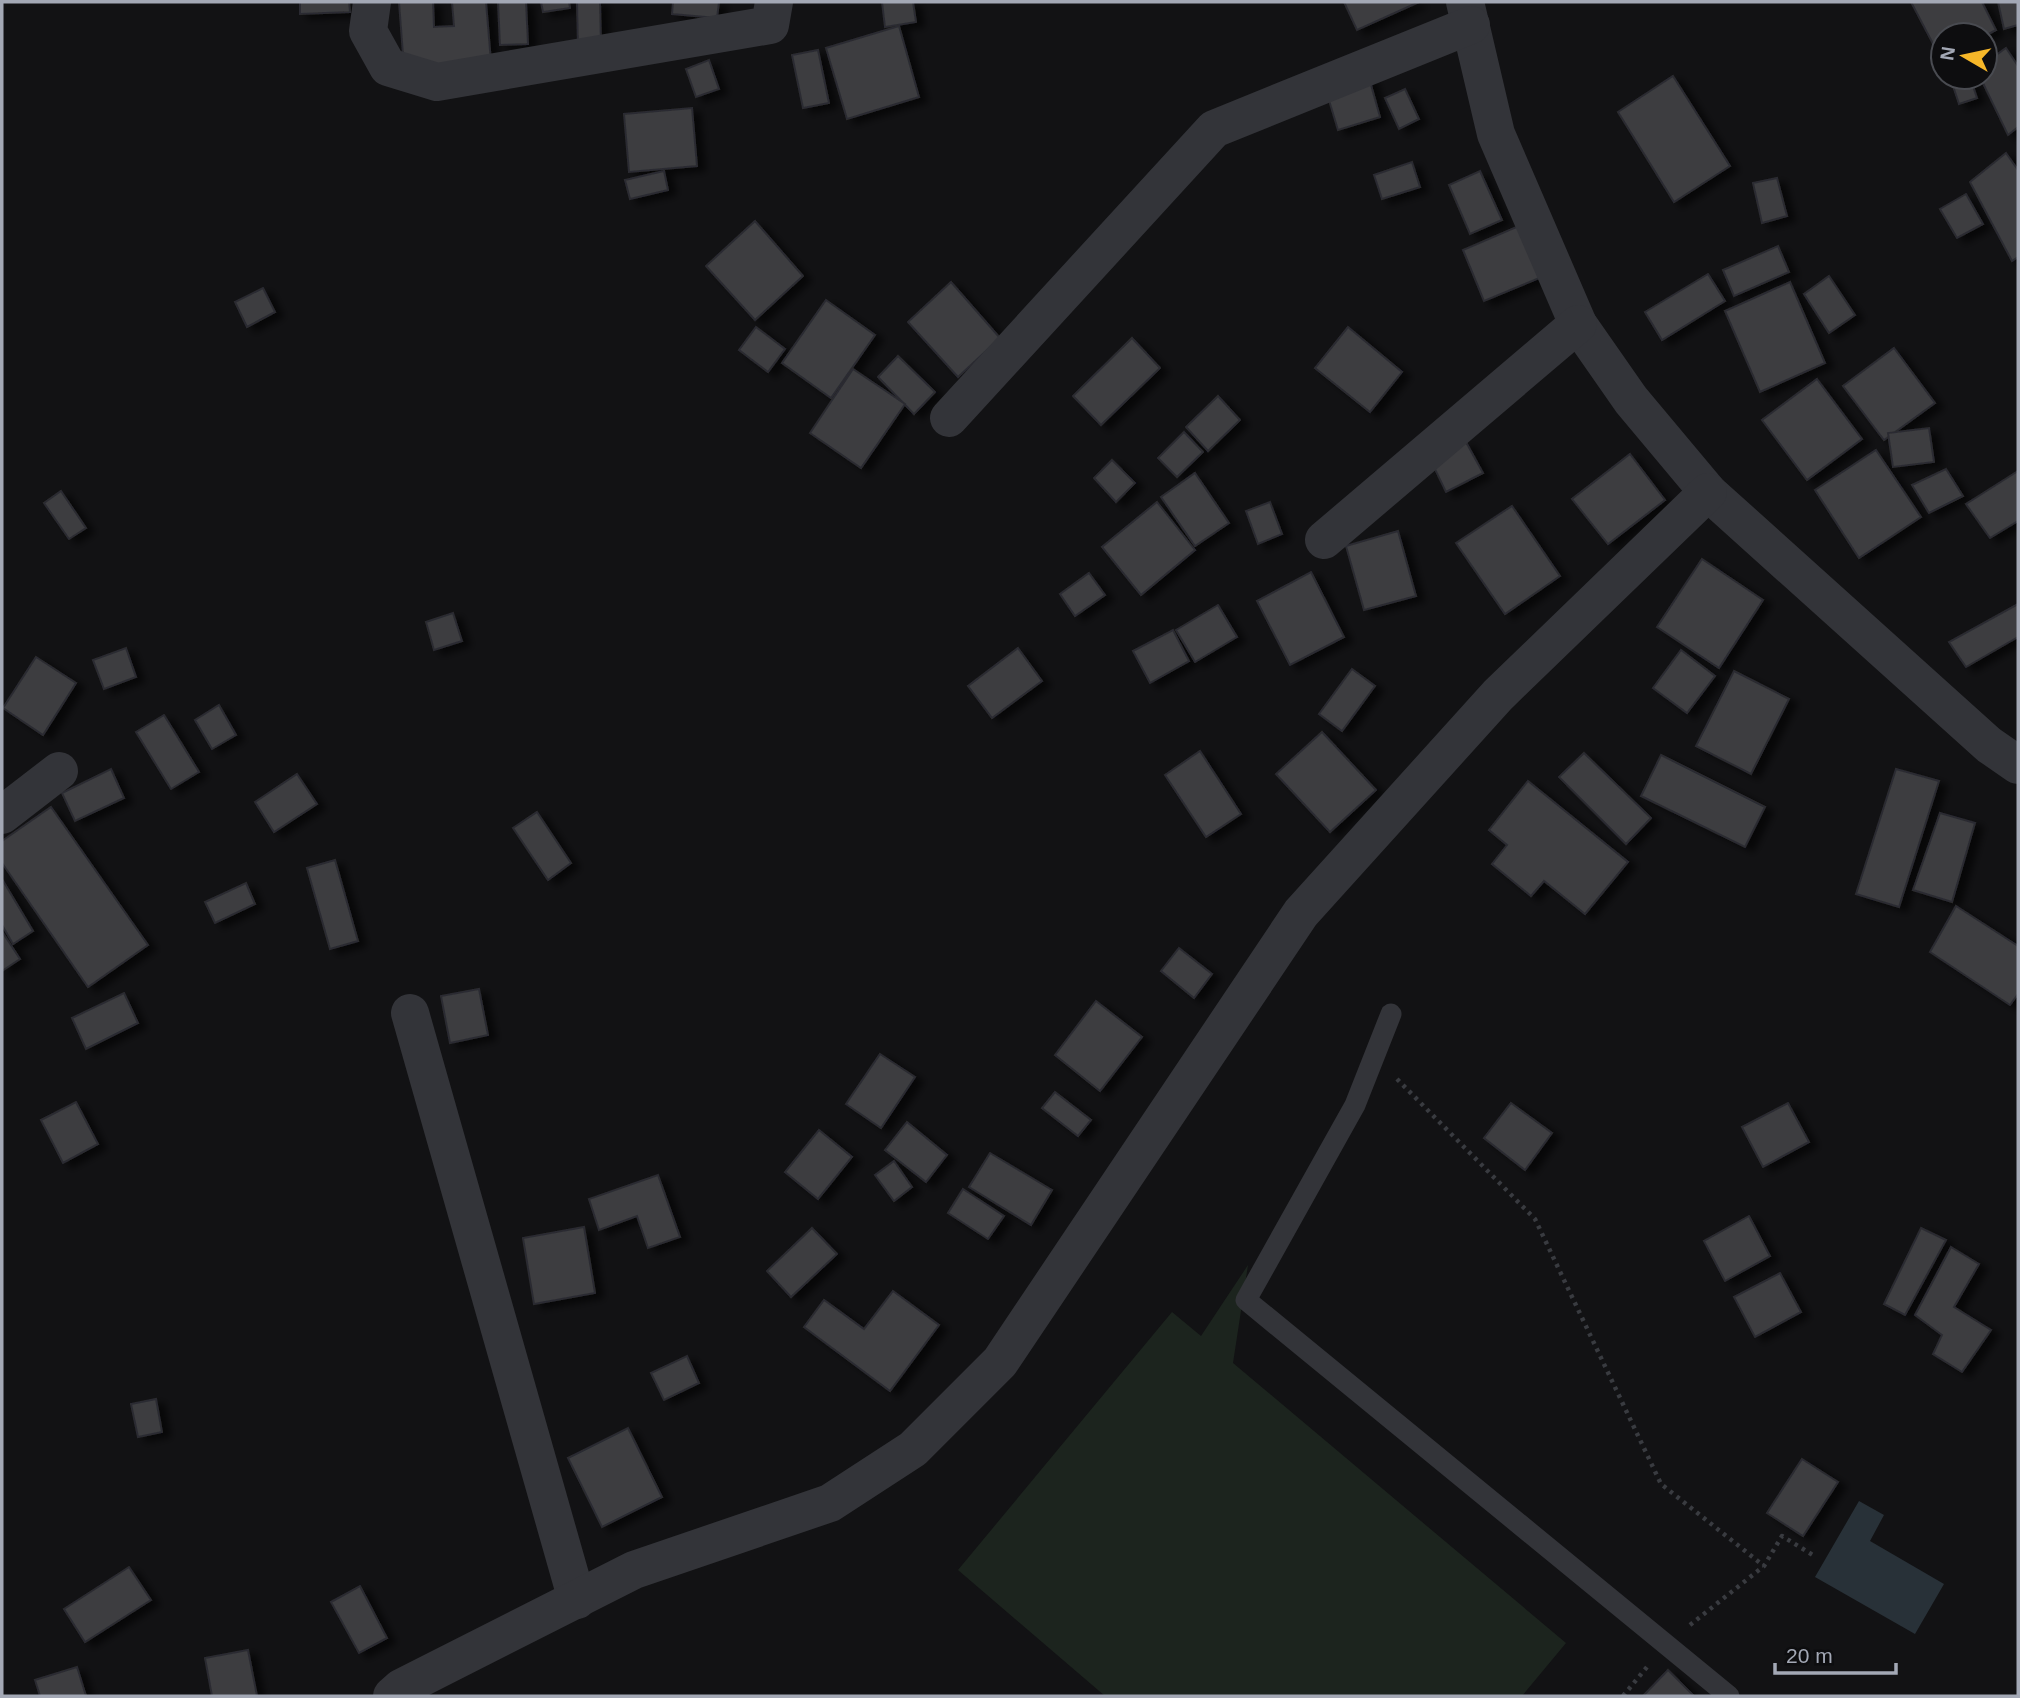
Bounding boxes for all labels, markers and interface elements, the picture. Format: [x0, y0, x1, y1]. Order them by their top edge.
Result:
north arrow [1929, 21, 1999, 91]
text: N [1936, 45, 1959, 62]
scale bar [1775, 1632, 1896, 1676]
text: 20 m [1786, 1644, 1833, 1667]

